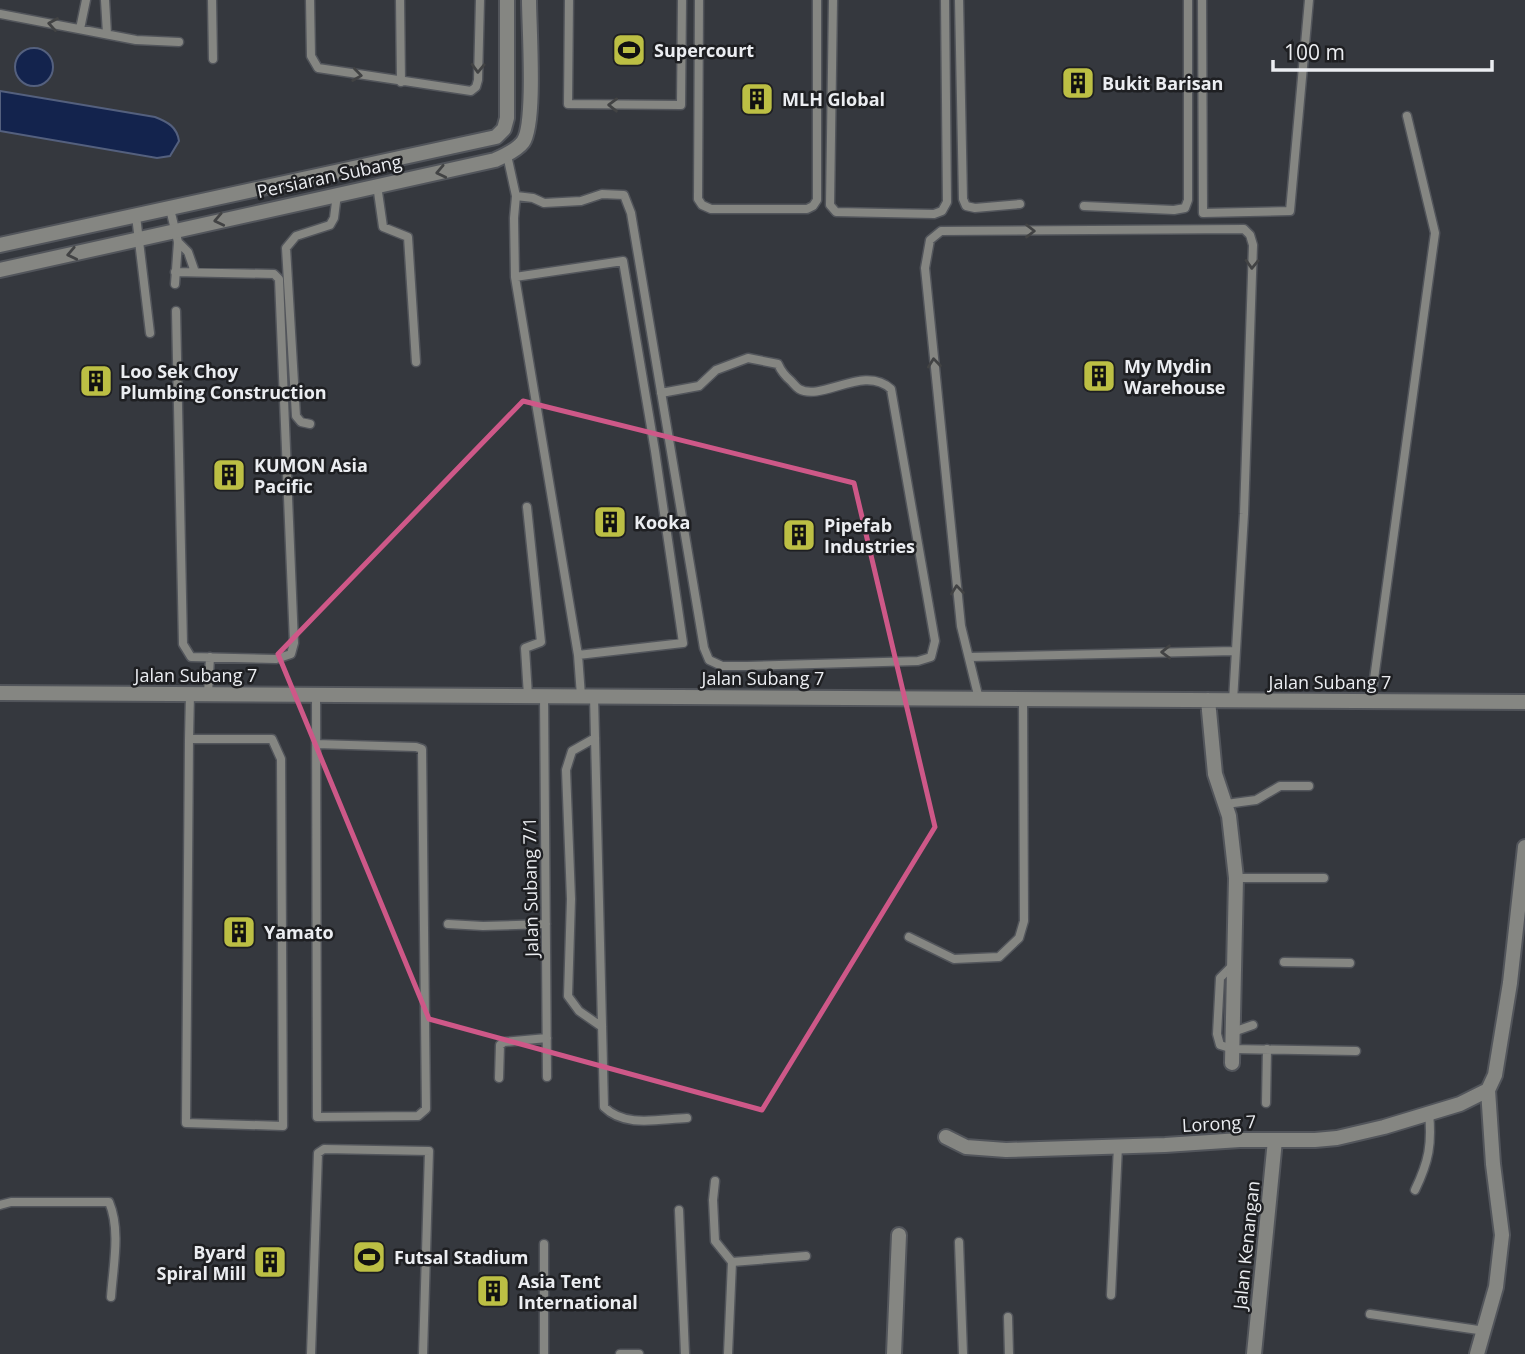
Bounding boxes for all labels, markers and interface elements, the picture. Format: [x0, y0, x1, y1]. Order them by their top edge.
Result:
one-way arrow [47, 17, 59, 32]
scale bar [1273, 28, 1492, 72]
sports icon: Supercourt [610, 31, 648, 69]
place label: Supercourt [654, 38, 754, 62]
text: 100 m [1284, 38, 1345, 66]
one-way arrow [471, 63, 486, 74]
building icon: Bukit Barisan [1059, 64, 1097, 102]
one-way arrow [352, 67, 363, 82]
place label: Bukit Barisan [1102, 71, 1223, 95]
building icon: MLH Global [738, 80, 776, 118]
place label: MLH Global [782, 87, 885, 111]
one-way arrow [607, 97, 617, 113]
street label: Persiaran Subang [254, 149, 404, 203]
one-way arrow [435, 163, 447, 178]
one-way arrow [213, 211, 225, 226]
one-way arrow [1024, 223, 1035, 238]
one-way arrow [66, 246, 78, 260]
one-way arrow [1245, 259, 1260, 270]
place label: My Mydin Warehouse [1124, 354, 1225, 399]
building icon: My Mydin Warehouse [1080, 357, 1118, 395]
one-way arrow [927, 358, 942, 369]
place label: Loo Sek Choy Plumbing Construction [120, 359, 327, 404]
building icon: Loo Sek Choy Plumbing Construction [77, 362, 115, 400]
place label: KUMON Asia Pacific [254, 453, 368, 498]
building icon: KUMON Asia Pacific [210, 456, 248, 494]
building icon: Kooka [591, 503, 629, 541]
place label: Kooka [634, 510, 690, 534]
place label: Pipefab Industries [824, 513, 915, 558]
building icon: Pipefab Industries [780, 516, 818, 554]
one-way arrow [950, 584, 965, 596]
one-way arrow [1160, 645, 1171, 660]
street label: Jalan Subang 7 [133, 663, 257, 687]
street label: Jalan Subang 7 [700, 666, 824, 690]
street label: Jalan Subang 7 [1267, 670, 1391, 694]
street label: Jalan Subang 7/1 [517, 817, 543, 959]
building icon: Yamato [220, 913, 258, 951]
place label: Yamato [264, 920, 334, 944]
street label: Lorong 7 [1181, 1109, 1257, 1137]
street label: Jalan Kenangan [1227, 1180, 1265, 1312]
sports icon: Futsal Stadium [350, 1238, 388, 1276]
place label: Byard Spiral Mill [157, 1240, 246, 1285]
building icon: Byard Spiral Mill [251, 1243, 289, 1281]
place label: Futsal Stadium [394, 1245, 529, 1269]
place label: Asia Tent International [518, 1269, 638, 1314]
building icon: Asia Tent International [474, 1272, 512, 1310]

